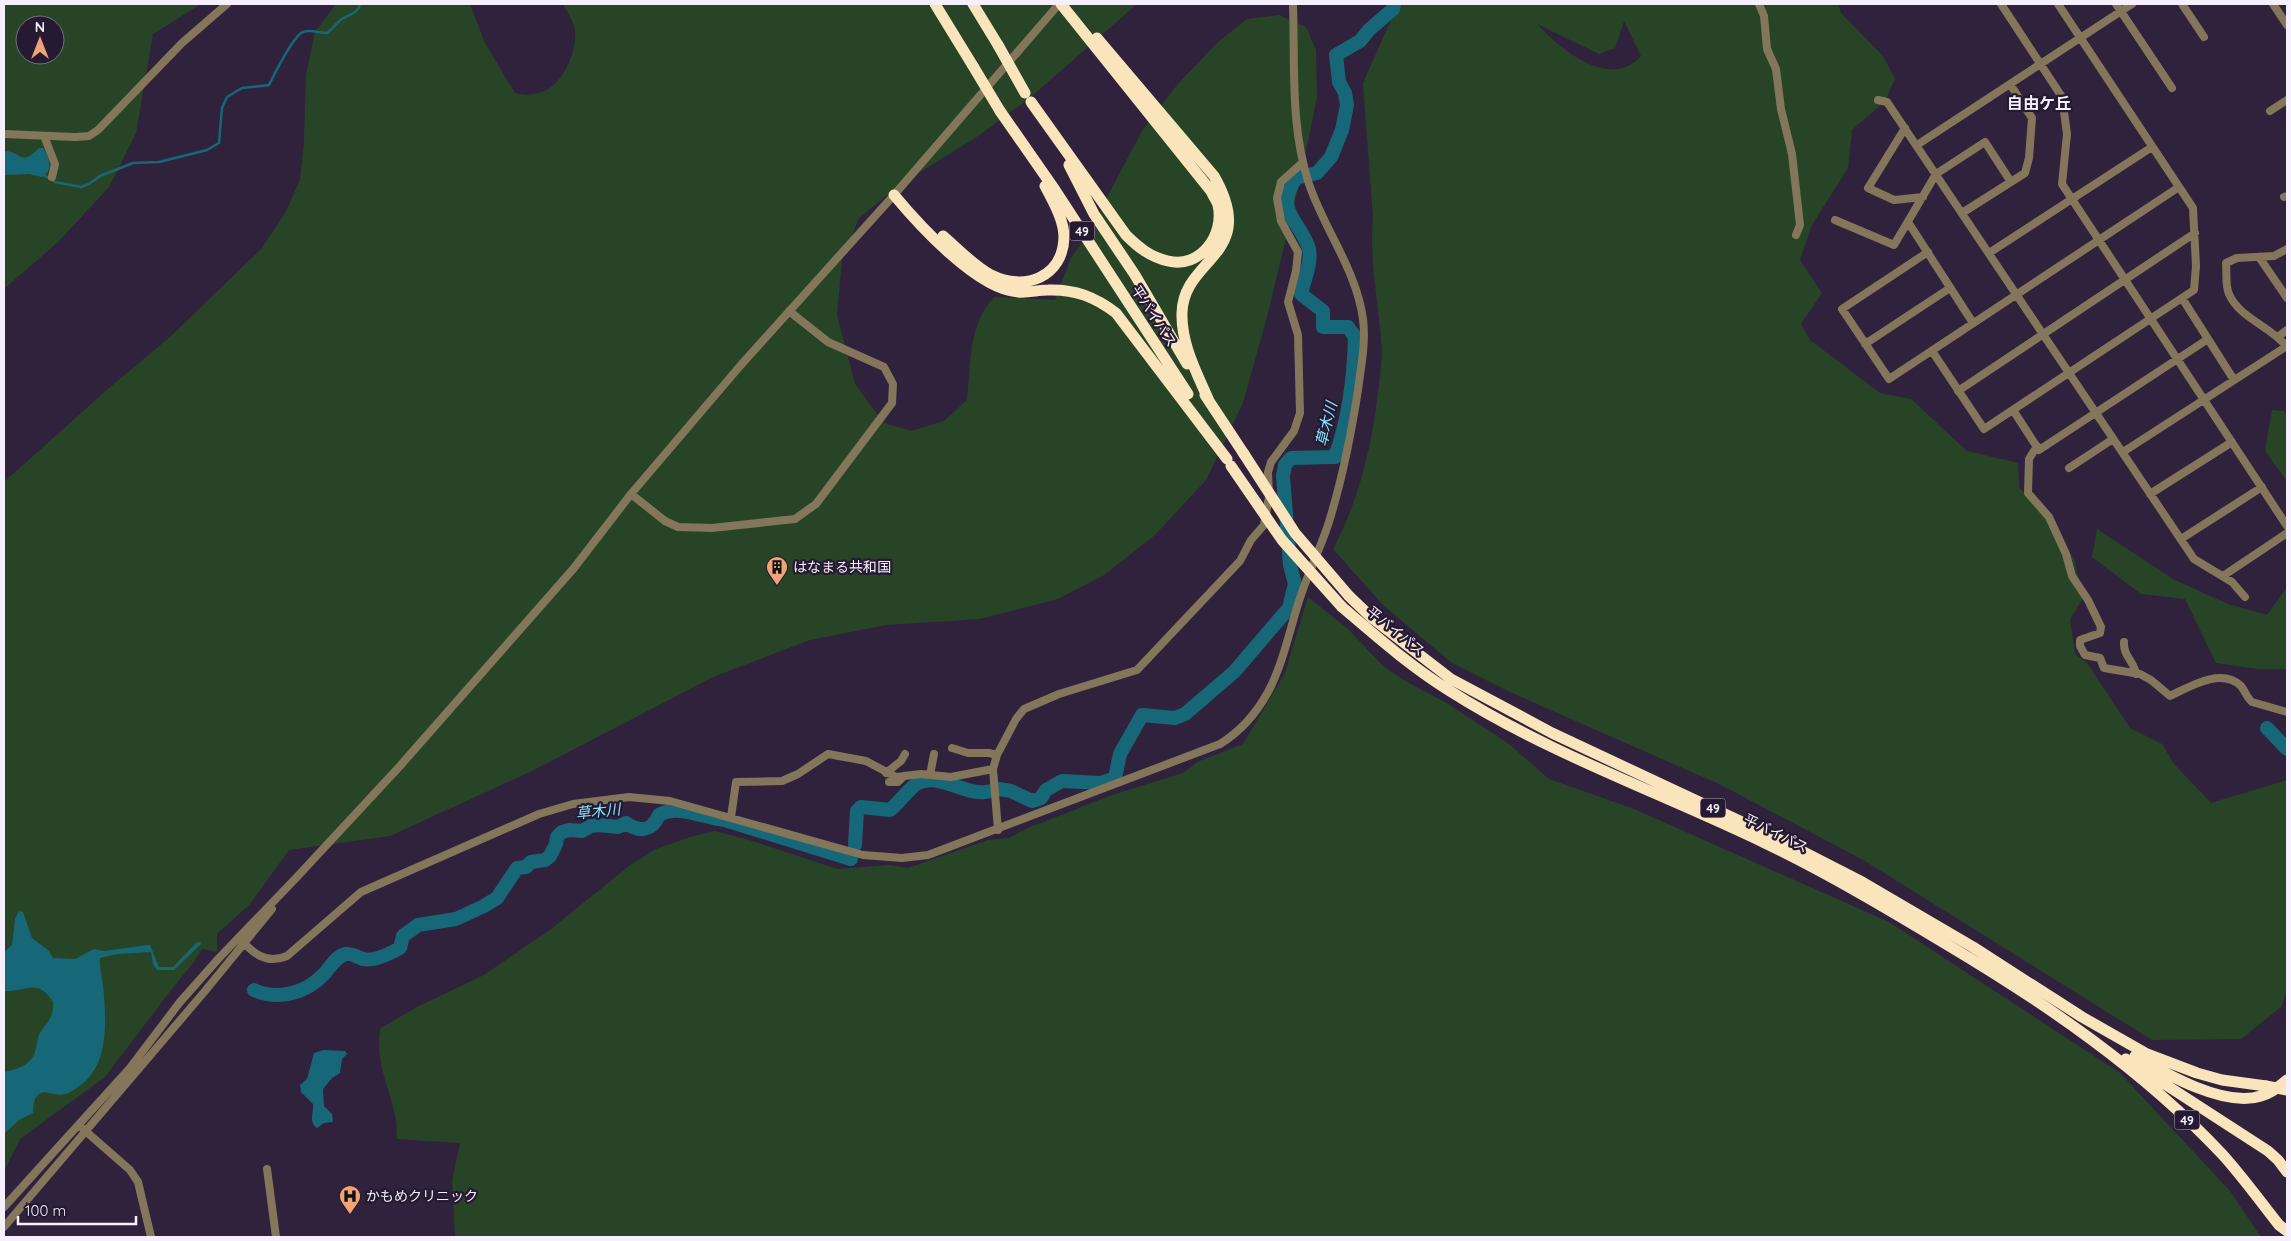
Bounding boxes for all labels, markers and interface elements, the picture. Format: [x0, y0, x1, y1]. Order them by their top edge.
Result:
north arrow [15, 15, 65, 65]
text: N [35, 18, 45, 36]
district label: 自由ケ丘 [2007, 93, 2071, 113]
road number: 49 [1070, 222, 1094, 240]
street label: 平バイパス [1127, 282, 1181, 350]
water label: 草木川 [1311, 398, 1341, 448]
building icon: はなまる共和国 [765, 555, 789, 586]
place label: はなまる共和国 [793, 558, 891, 576]
street label: 平バイパス [1363, 602, 1429, 660]
road number: 49 [1700, 798, 1726, 818]
water label: 草木川 [575, 799, 623, 823]
street label: 平バイパス [1741, 810, 1811, 856]
road number: 49 [2174, 1110, 2200, 1130]
hospital icon: かもめクリニック [338, 1184, 362, 1215]
place label: かもめクリニック [366, 1187, 478, 1205]
scale bar [18, 1194, 135, 1226]
text: 100 m [25, 1201, 66, 1220]

